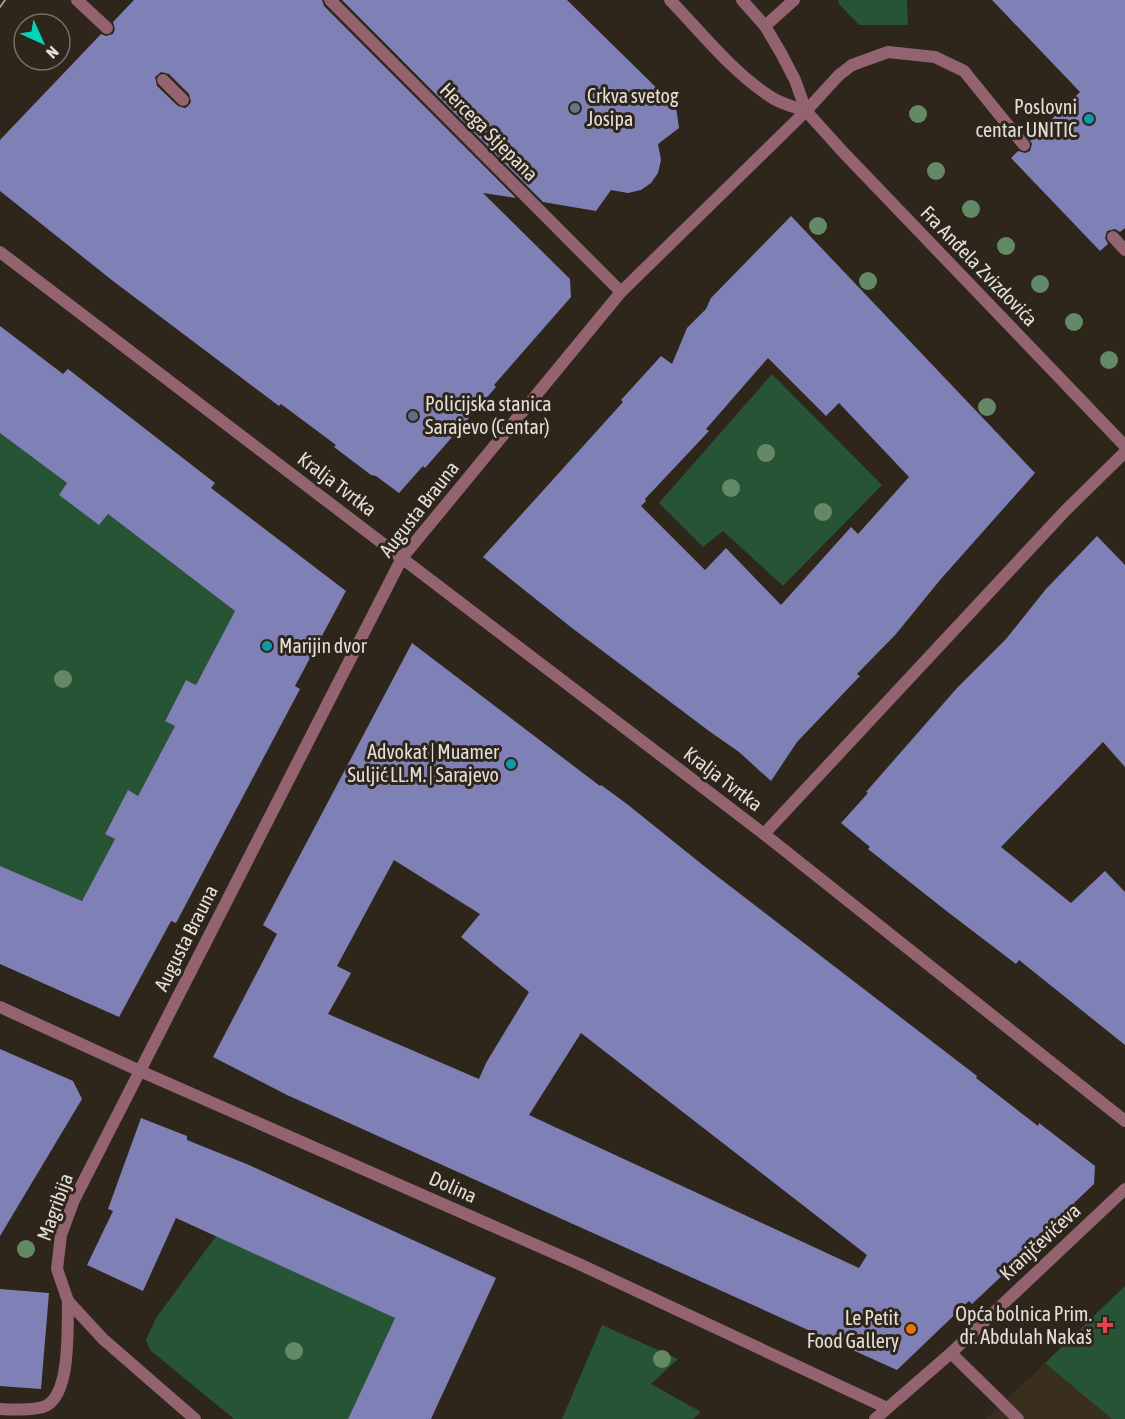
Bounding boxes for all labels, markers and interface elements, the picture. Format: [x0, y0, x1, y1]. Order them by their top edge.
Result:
north arrow [12, 12, 72, 72]
text: N [43, 43, 62, 62]
street label: Hercega Stjepana [436, 78, 543, 185]
place label: Crkva svetog Josipa [587, 84, 679, 130]
place label: Poslovni centar UNITIC [976, 95, 1077, 141]
marker: Crkva svetog Josipa [568, 101, 582, 115]
marker: Poslovni centar UNITIC [1082, 112, 1096, 126]
street label: Fra Anđela Zvizdovića [916, 201, 1042, 330]
place label: Policijska stanica Sarajevo (Centar) [425, 392, 552, 438]
marker: Policijska stanica Sarajevo (Centar) [406, 409, 420, 423]
street label: Kralja Tvrtka [294, 447, 381, 521]
street label: Augusta Brauna [374, 456, 463, 561]
place label: Marijin dvor [279, 634, 368, 657]
marker: Marijin dvor [260, 639, 274, 653]
place label: Advokat | Muamer Suljić LL.M. | Sarajevo [347, 740, 500, 786]
street label: Kralja Tvrtka [680, 742, 767, 816]
marker: Advokat | Muamer Suljić LL.M. | Sarajevo [504, 757, 518, 771]
street label: Augusta Brauna [149, 881, 222, 994]
street label: Dolina [426, 1166, 480, 1207]
street label: Magribija [32, 1170, 77, 1244]
street label: Kranjčevićeva [995, 1199, 1085, 1285]
place label: Opća bolnica Prim. dr. Abdulah Nakaš [955, 1302, 1092, 1348]
place label: Le Petit Food Gallery [807, 1306, 899, 1352]
marker: Opća bolnica Prim. dr. Abdulah Nakaš [1096, 1316, 1114, 1334]
marker: Le Petit Food Gallery [904, 1322, 918, 1336]

